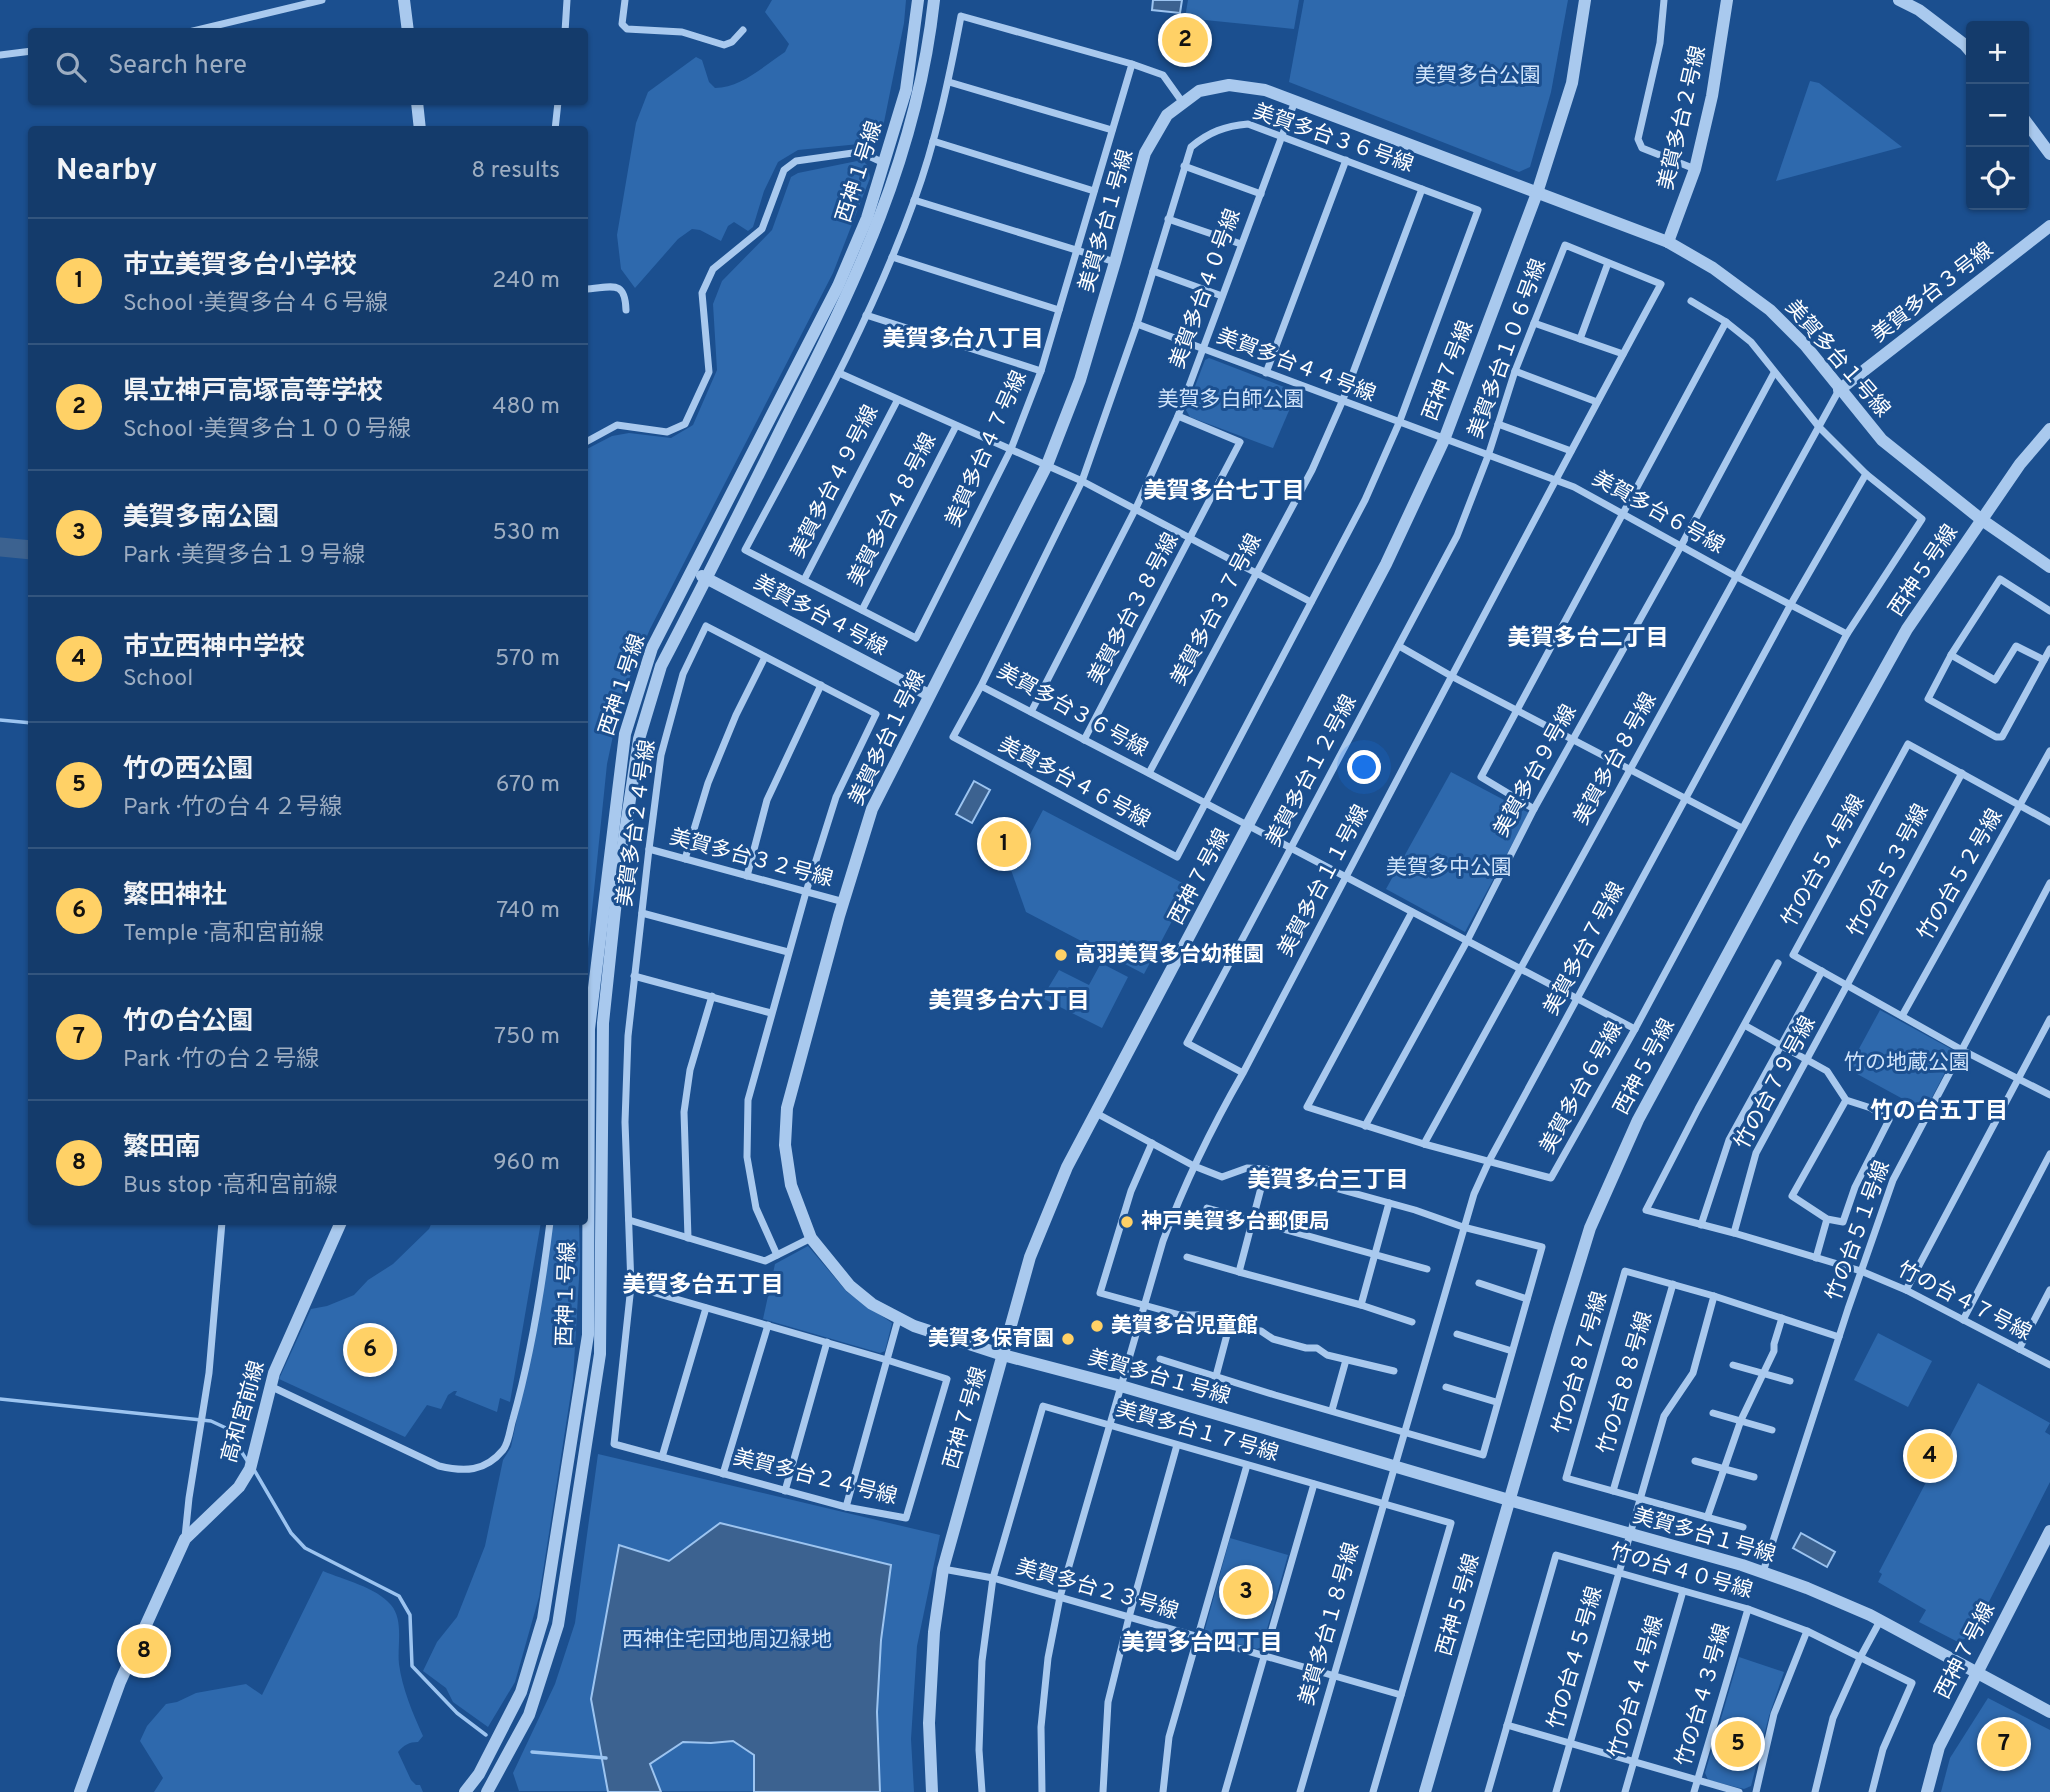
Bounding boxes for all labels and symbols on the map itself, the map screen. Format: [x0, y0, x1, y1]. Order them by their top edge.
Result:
pin: 2 [1162, 14, 1208, 66]
street label: 美賀多台２号線 [1653, 43, 1713, 193]
park label: 美賀多台公園 [1415, 63, 1541, 90]
street label: 美賀多台３６号線 [1249, 99, 1417, 179]
street label: 西神１号線 [831, 118, 889, 226]
street label: 美賀多台１号線 [1074, 147, 1140, 295]
street label: 美賀多台４０号線 [1165, 205, 1247, 373]
street label: 美賀多台３号線 [1867, 237, 1999, 349]
street label: 美賀多台１０６号線 [1463, 256, 1553, 442]
street label: 美賀多台１号線 [1779, 295, 1895, 423]
street label: 西神７号線 [1418, 317, 1480, 425]
street label: 美賀多台４４号線 [1213, 323, 1379, 409]
district label: 美賀多台八丁目 [883, 326, 1044, 355]
street label: 美賀多台４７号線 [941, 367, 1033, 531]
park label: 美賀多白師公園 [1158, 387, 1305, 414]
street label: 美賀多台４９号線 [785, 401, 885, 563]
street label: 美賀多台４８号線 [843, 429, 943, 591]
street label: 美賀多台６号線 [1587, 466, 1729, 560]
district label: 美賀多台七丁目 [1144, 478, 1305, 507]
street label: 西神５号線 [1883, 520, 1965, 622]
street label: 美賀多台３８号線 [1083, 528, 1185, 690]
street label: 美賀多台３７号線 [1166, 529, 1268, 691]
street label: 美賀多台４号線 [749, 570, 891, 662]
district label: 美賀多台二丁目 [1508, 625, 1669, 654]
street label: 西神１号線 [594, 631, 652, 739]
street label: 美賀多台３６号線 [992, 658, 1152, 764]
street label: 美賀多台１号線 [844, 666, 932, 810]
street label: 美賀多台８号線 [1569, 688, 1663, 830]
street label: 美賀多台１２号線 [1261, 690, 1363, 852]
street label: 美賀多台９号線 [1489, 700, 1583, 842]
street label: 美賀多台４６号線 [993, 732, 1155, 834]
street label: 美賀多台２４号線 [612, 738, 662, 908]
your location [1347, 750, 1381, 784]
street label: 竹の台５４号線 [1777, 790, 1871, 932]
street label: 美賀多台１１号線 [1273, 800, 1375, 962]
street label: 竹の台５３号線 [1843, 800, 1935, 942]
street label: 竹の台５２号線 [1913, 805, 2009, 945]
pin: 1 [981, 818, 1027, 870]
street label: 美賀多台３２号線 [666, 824, 836, 894]
street label: 西神７号線 [1163, 824, 1237, 930]
park label: 美賀多中公園 [1386, 855, 1512, 882]
street label: 美賀多台７号線 [1539, 878, 1631, 1020]
place label: 高羽美賀多台幼稚園 [1075, 942, 1264, 969]
marker: 高羽美賀多台幼稚園 [1053, 947, 1069, 963]
district label: 美賀多台六丁目 [929, 988, 1090, 1017]
street label: 竹の台７９号線 [1730, 1012, 1822, 1154]
street label: 西神５号線 [1608, 1014, 1682, 1120]
street label: 美賀多台６号線 [1535, 1017, 1629, 1159]
park label: 竹の地蔵公園 [1844, 1050, 1970, 1077]
district label: 竹の台五丁目 [1870, 1098, 2008, 1127]
street label: 竹の台５１号線 [1821, 1157, 1897, 1305]
district label: 美賀多台三丁目 [1248, 1167, 1409, 1196]
place label: 神戸美賀多台郵便局 [1141, 1209, 1330, 1236]
marker: 神戸美賀多台郵便局 [1119, 1214, 1135, 1230]
street label: 西神１号線 [552, 1241, 582, 1347]
street label: 竹の台４７号線 [1892, 1257, 2036, 1347]
district label: 美賀多台五丁目 [623, 1272, 784, 1301]
street label: 竹の台８７号線 [1548, 1289, 1614, 1437]
street label: 竹の台８８号線 [1593, 1309, 1659, 1457]
place label: 美賀多台児童館 [1111, 1313, 1258, 1340]
marker: 美賀多台児童館 [1089, 1318, 1105, 1334]
pin: 6 [347, 1324, 393, 1376]
place label: 美賀多保育園 [928, 1326, 1054, 1353]
marker: 美賀多保育園 [1060, 1331, 1076, 1347]
street label: 美賀多台１号線 [1085, 1345, 1233, 1411]
street label: 高和宮前線 [217, 1358, 271, 1466]
street label: 西神７号線 [939, 1364, 993, 1472]
street label: 美賀多台１７号線 [1113, 1396, 1281, 1468]
pin: 4 [1907, 1430, 1953, 1482]
street label: 美賀多台２４号線 [730, 1445, 900, 1511]
street label: 美賀多台１号線 [1630, 1503, 1778, 1569]
street label: 竹の台４０号線 [1607, 1539, 1755, 1605]
street label: 美賀多台１８号線 [1294, 1540, 1366, 1708]
street label: 西神５号線 [1432, 1551, 1486, 1659]
street label: 美賀多台２３号線 [1013, 1554, 1181, 1626]
pin: 3 [1223, 1566, 1269, 1618]
street label: 竹の台４５号線 [1543, 1584, 1609, 1732]
street label: 西神７号線 [1930, 1598, 2002, 1704]
street label: 竹の台４４号線 [1604, 1613, 1670, 1761]
street label: 竹の台４３号線 [1671, 1621, 1737, 1769]
pin: 8 [121, 1625, 167, 1677]
park label: 西神住宅団地周辺緑地 [622, 1627, 832, 1654]
district label: 美賀多台四丁目 [1122, 1630, 1283, 1659]
pin: 5 [1715, 1718, 1761, 1770]
pin: 7 [1981, 1718, 2027, 1770]

